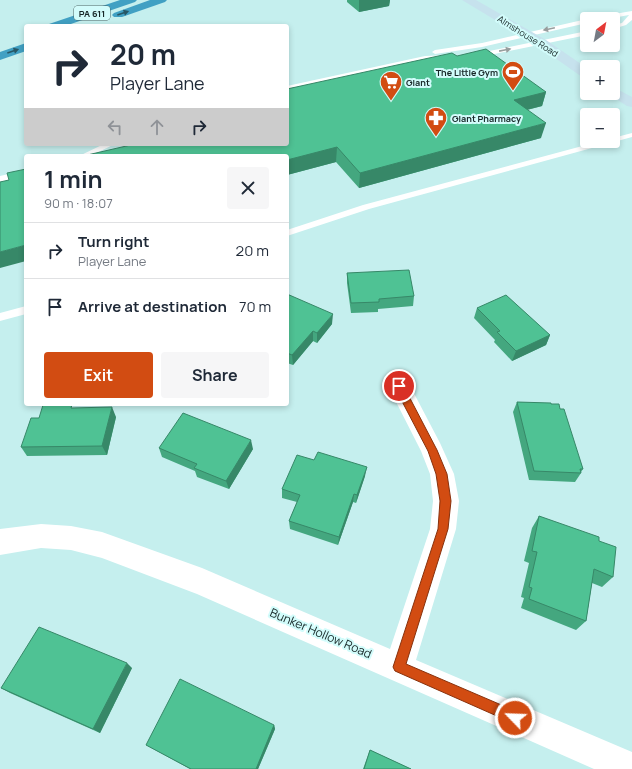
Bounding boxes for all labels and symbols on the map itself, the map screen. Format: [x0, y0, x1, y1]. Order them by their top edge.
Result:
road number: PA 611 [74, 6, 110, 20]
one-way arrow [117, 10, 129, 16]
street label: Almshouse Road [495, 12, 561, 60]
north arrow [580, 12, 620, 52]
one-way arrow [543, 27, 555, 33]
one-way arrow [499, 47, 511, 53]
one-way arrow [7, 48, 19, 54]
sports icon: The Little Gym [500, 59, 526, 92]
place label: The Little Gym [436, 66, 498, 79]
supermarket icon: Giant [378, 69, 404, 102]
place label: Giant [406, 76, 430, 89]
pharmacy icon: Giant Pharmacy [423, 105, 449, 138]
place label: Giant Pharmacy [452, 112, 521, 125]
pin [382, 369, 416, 403]
street label: Bunker Hollow Road [268, 604, 374, 662]
position arrow [494, 697, 536, 739]

